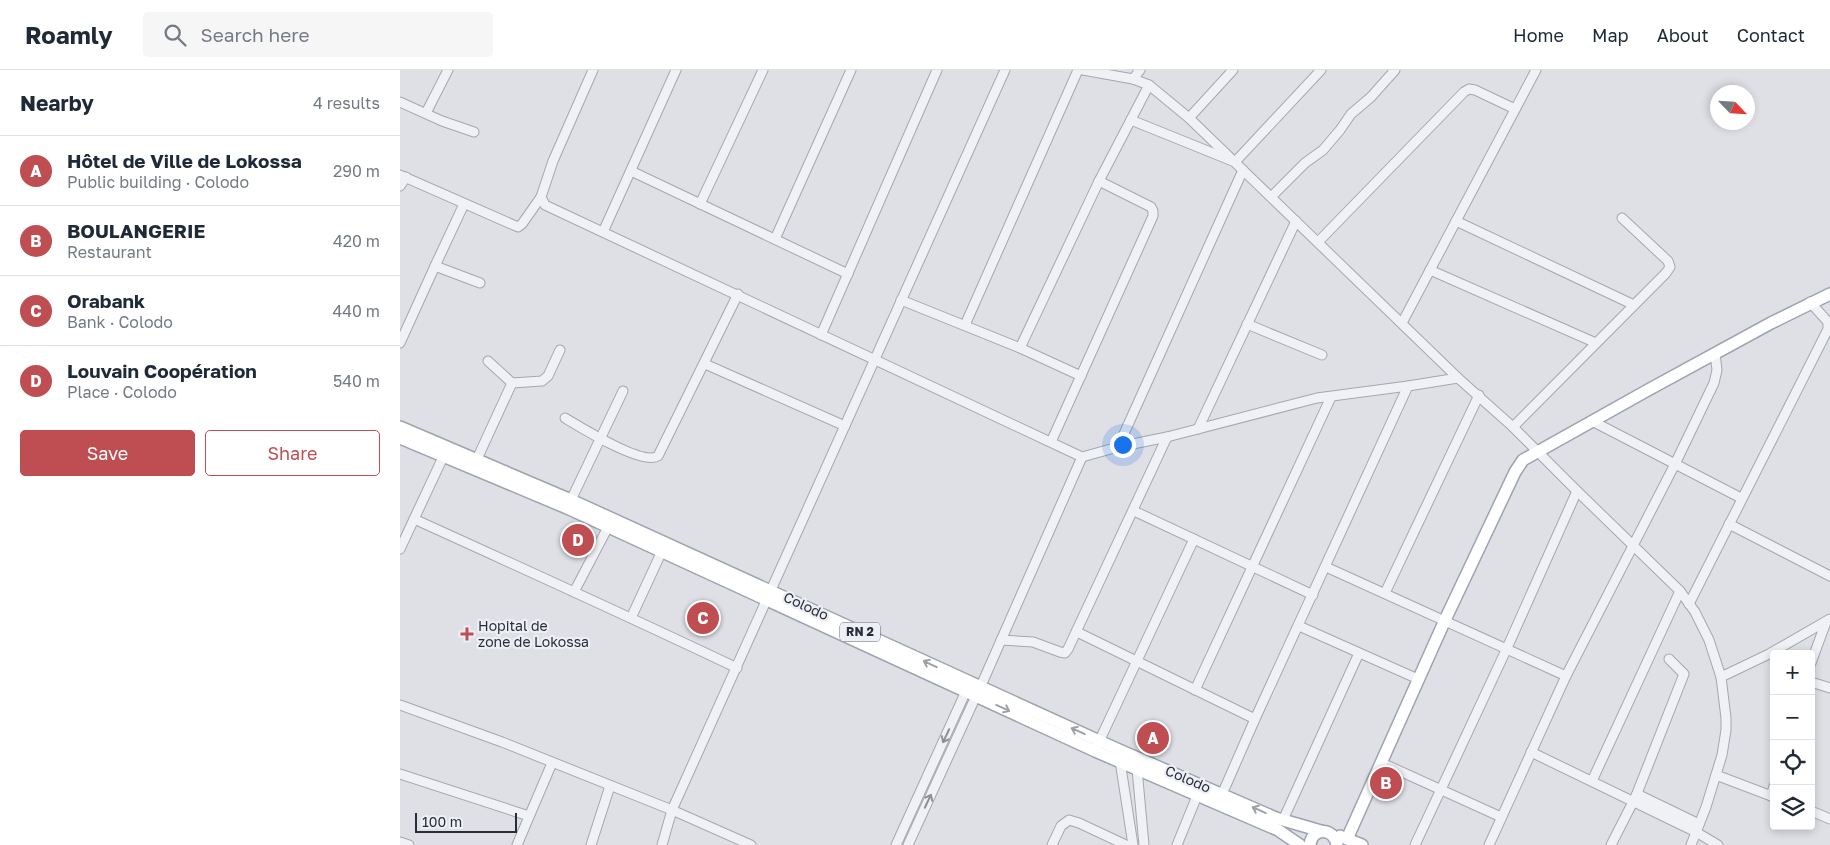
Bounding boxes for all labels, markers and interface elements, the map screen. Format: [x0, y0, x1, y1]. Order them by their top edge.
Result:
search box [143, 12, 493, 57]
text: Roamly [25, 20, 113, 49]
icon: search [161, 21, 189, 49]
text: Search here [201, 23, 309, 46]
text: Home [1513, 24, 1564, 46]
text: Map [1592, 24, 1629, 46]
text: About [1657, 24, 1709, 46]
text: Contact [1737, 24, 1805, 46]
north arrow [1710, 85, 1755, 130]
text: Nearby [20, 90, 94, 116]
text: 4 results [313, 93, 380, 113]
text: Hôtel de Ville de Lokossa [67, 149, 302, 172]
text: A [30, 161, 42, 181]
text: 290 m [333, 161, 380, 181]
text: Public building · Colodo [67, 172, 249, 192]
text: BOULANGERIE [67, 219, 205, 242]
text: B [30, 231, 42, 251]
text: 420 m [333, 231, 380, 251]
text: Restaurant [67, 242, 152, 262]
text: Orabank [67, 289, 145, 312]
text: C [30, 301, 42, 321]
text: 440 m [332, 301, 380, 321]
text: Bank · Colodo [67, 312, 173, 332]
text: Louvain Coopération [67, 359, 257, 382]
text: D [30, 371, 42, 391]
text: 540 m [333, 371, 380, 391]
text: Place · Colodo [67, 382, 177, 402]
button: Save [20, 430, 195, 476]
button: Share [205, 430, 380, 476]
your location [1110, 432, 1136, 458]
pin: D [562, 521, 594, 559]
street label: Colodo [781, 588, 831, 623]
pin: C [687, 599, 719, 637]
place label: Hopital de zone de Lokossa [478, 617, 589, 650]
road number: RN 2 [840, 622, 880, 642]
marker: Hopital de zone de Lokossa [460, 627, 474, 641]
map controls [1770, 650, 1815, 830]
button: + [1770, 650, 1815, 695]
one-way arrow [923, 659, 938, 668]
button: − [1770, 695, 1815, 740]
one-way arrow [995, 704, 1010, 714]
pin: A [1137, 719, 1169, 757]
one-way arrow [1071, 726, 1086, 736]
one-way arrow [940, 728, 950, 743]
button: locate [1770, 740, 1815, 785]
street label: Colodo [1163, 761, 1213, 796]
pin: B [1370, 764, 1402, 802]
button: layers [1770, 785, 1815, 830]
one-way arrow [924, 794, 934, 809]
one-way arrow [1252, 805, 1267, 815]
scale bar [415, 810, 518, 833]
text: 100 m [422, 813, 462, 830]

